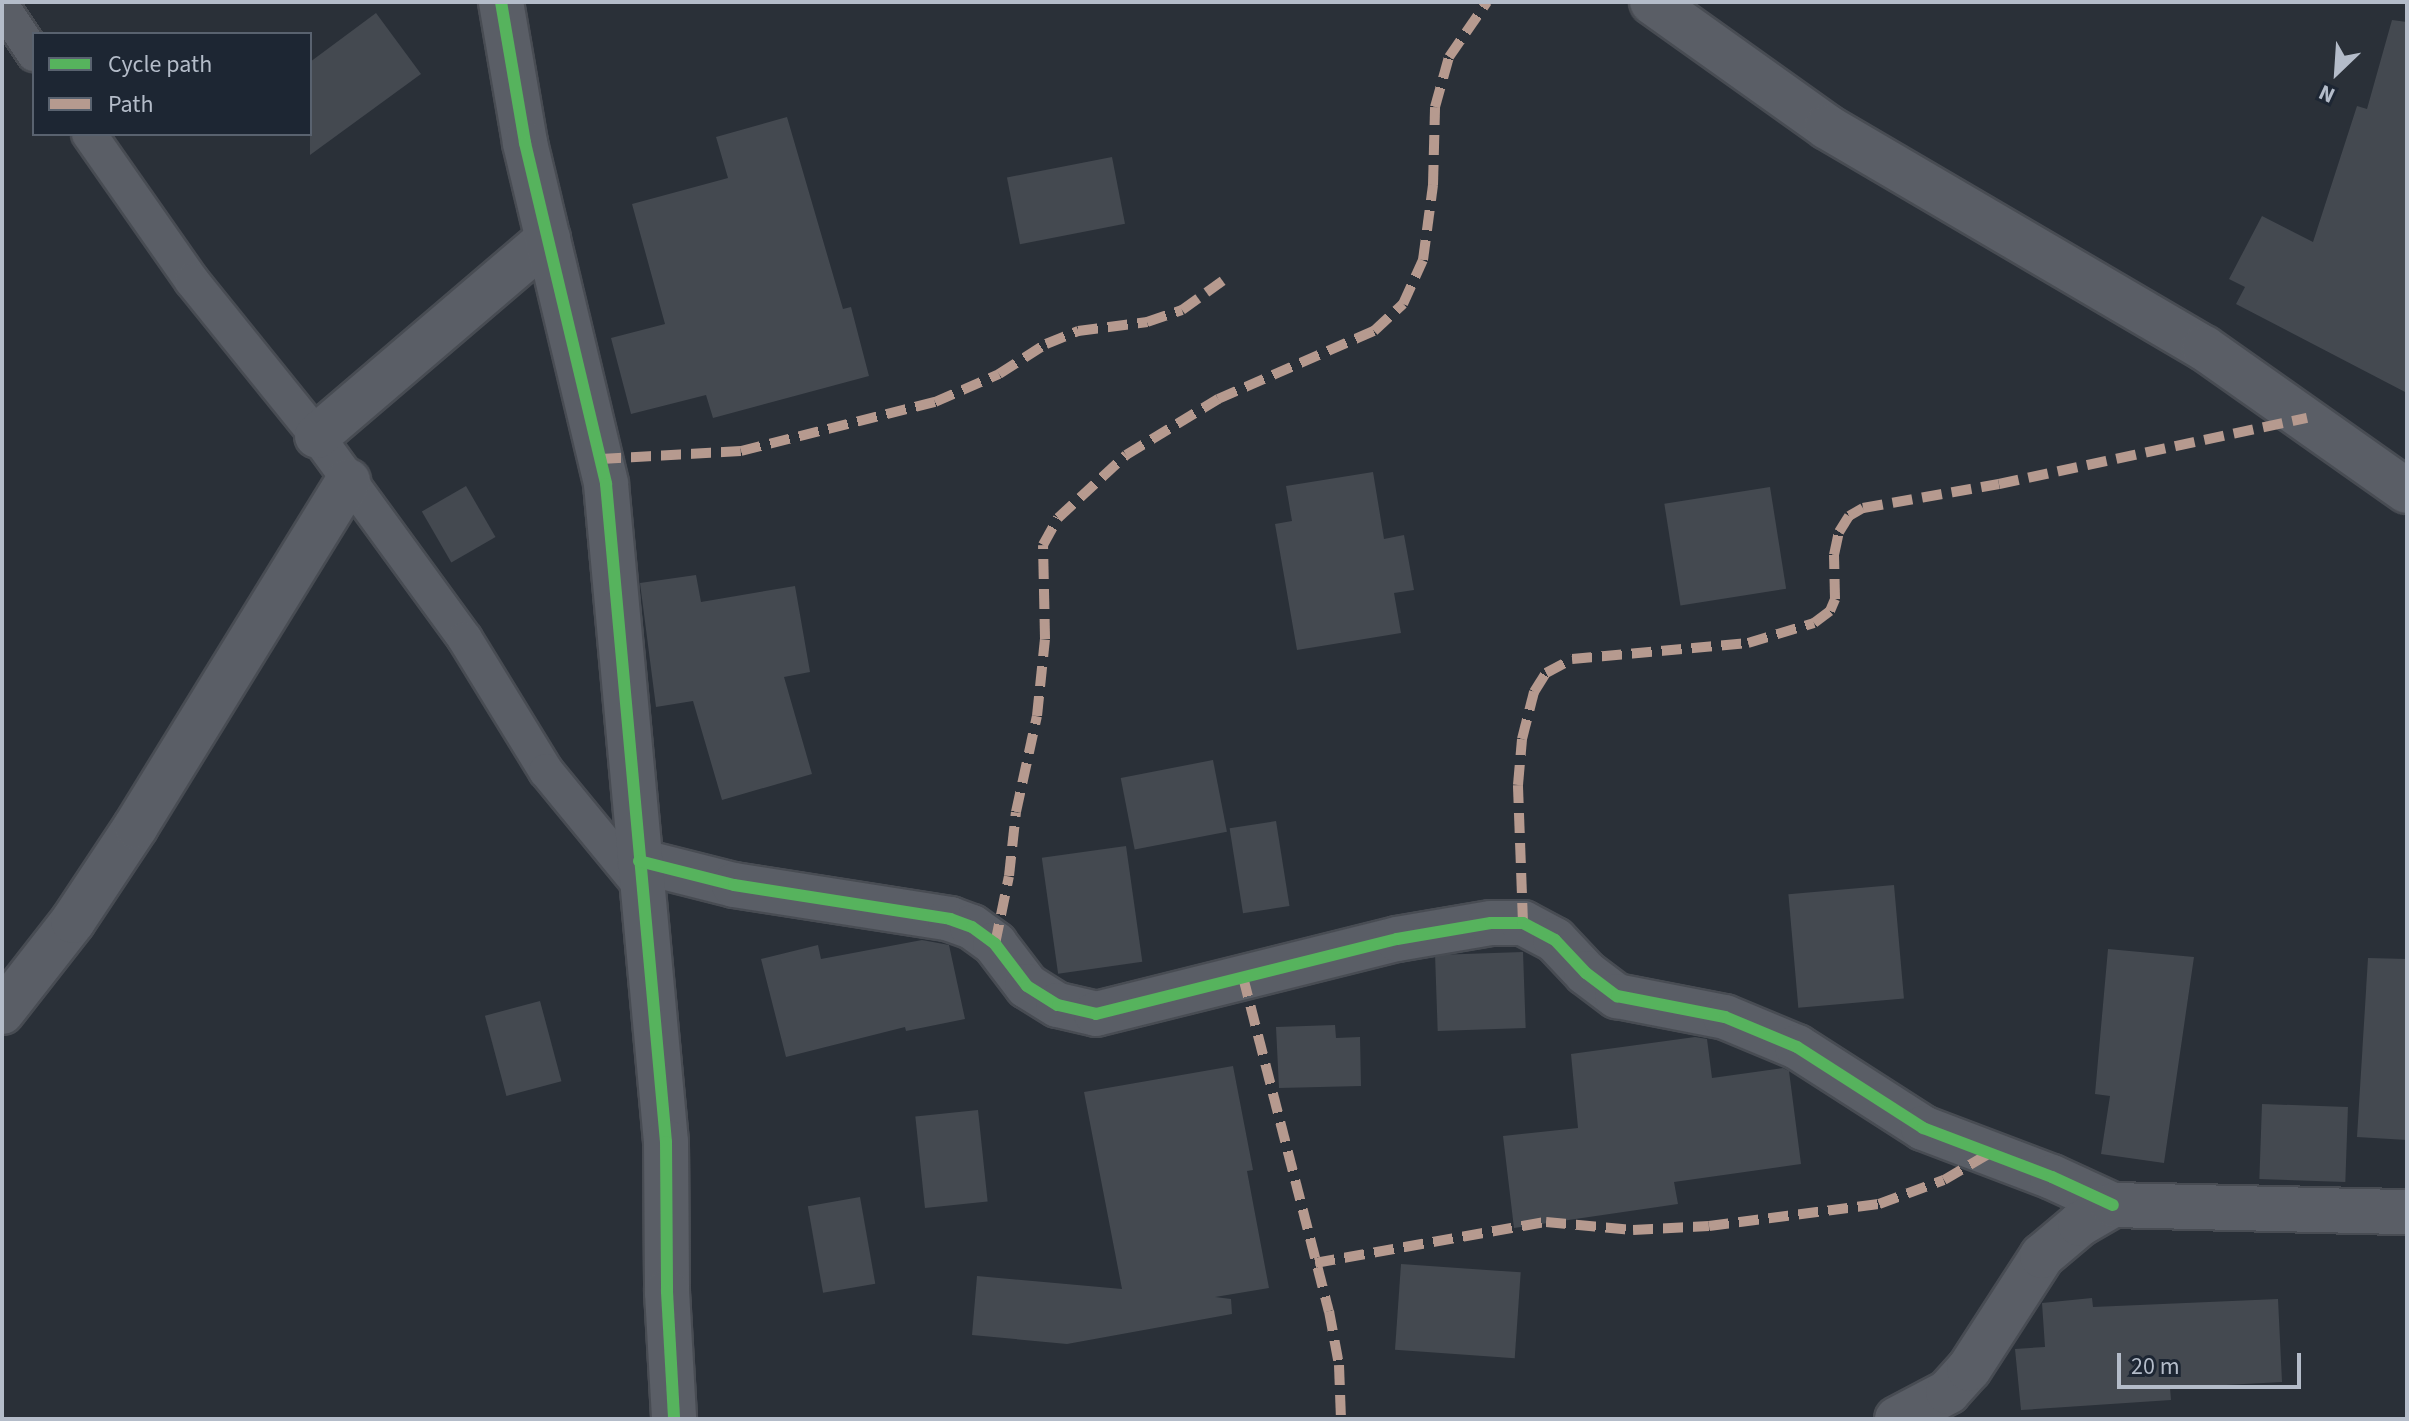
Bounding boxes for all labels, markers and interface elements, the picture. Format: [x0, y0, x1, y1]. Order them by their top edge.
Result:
legend [32, 32, 312, 136]
north arrow [2297, 32, 2377, 112]
text: Cycle path [108, 47, 212, 82]
text: N [2313, 76, 2340, 111]
text: Path [108, 87, 154, 122]
scale bar [2121, 1337, 2305, 1387]
text: 20 m [2131, 1349, 2180, 1384]

